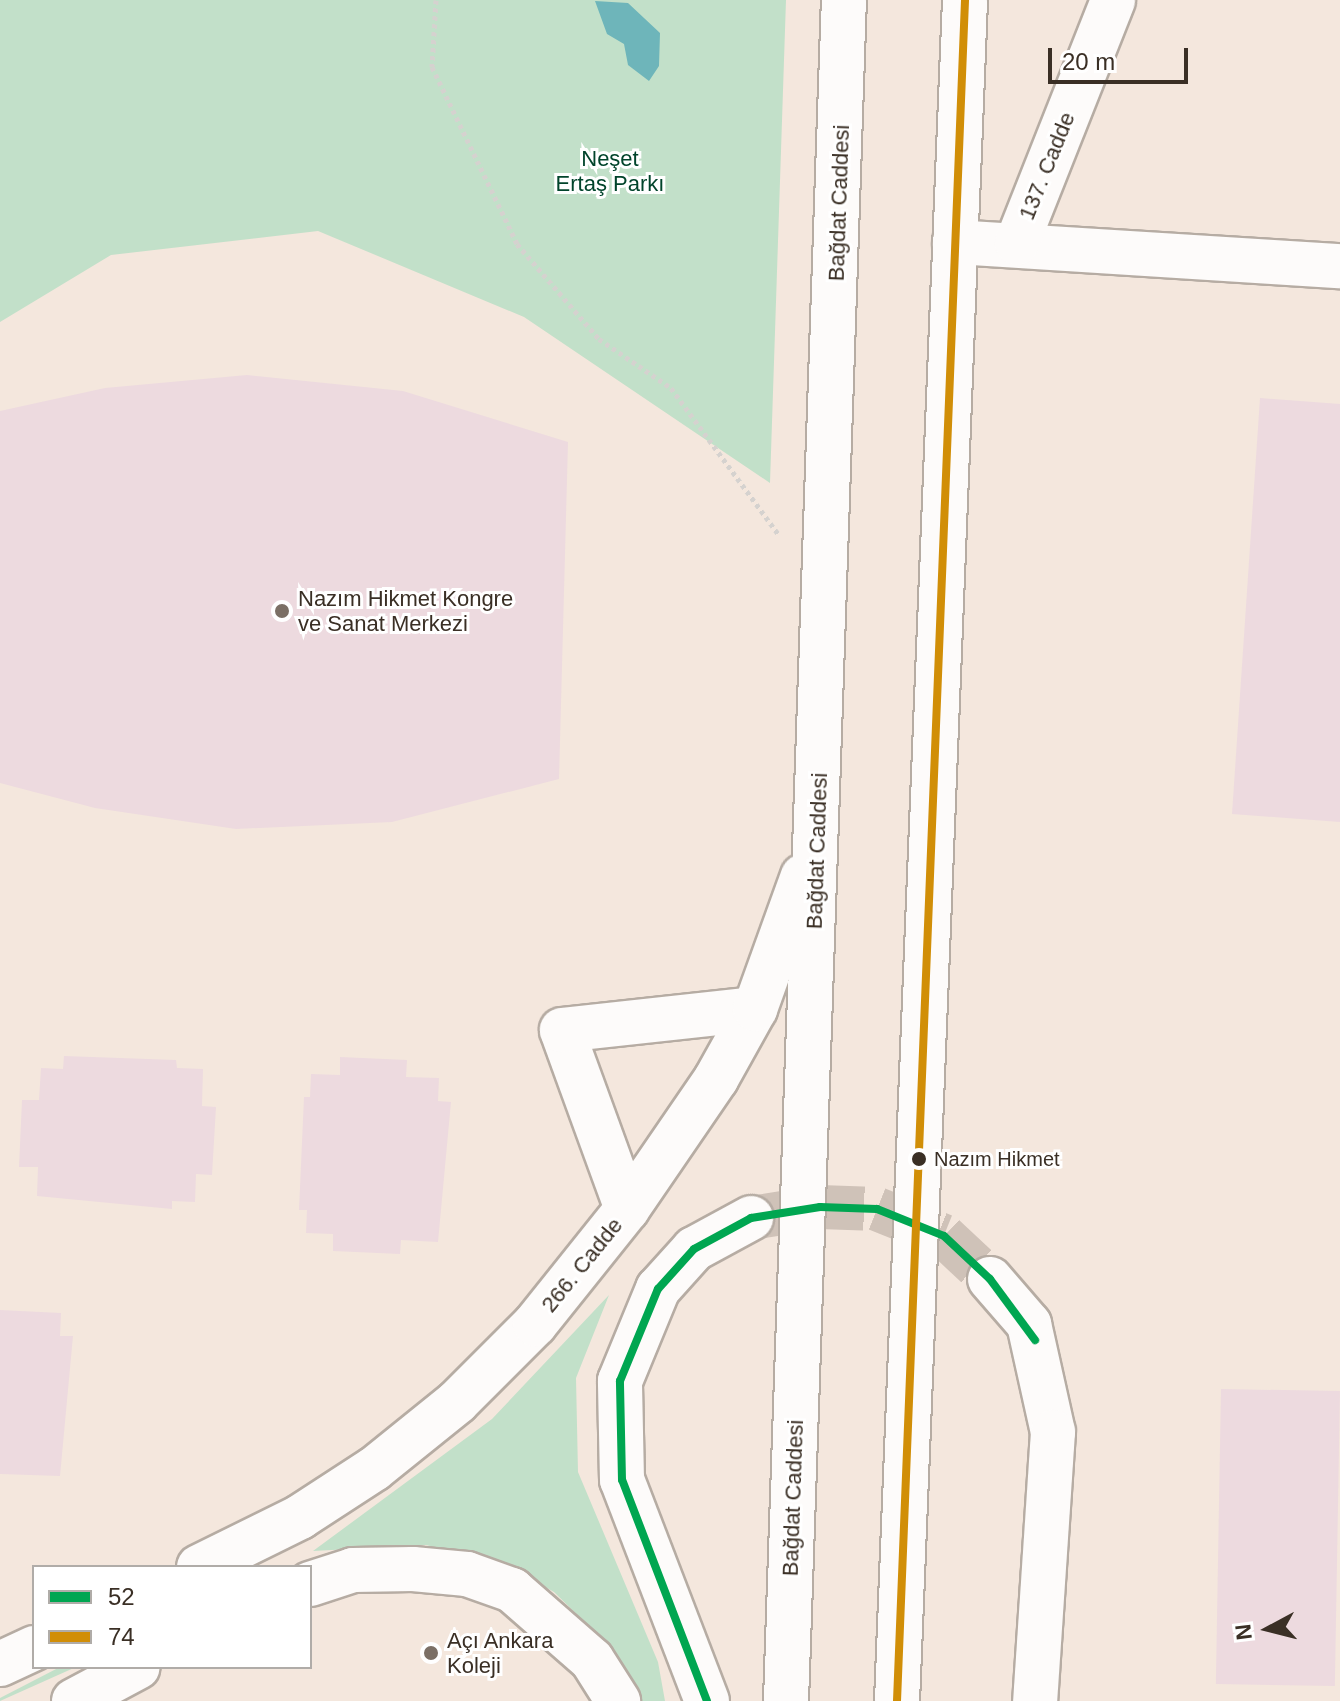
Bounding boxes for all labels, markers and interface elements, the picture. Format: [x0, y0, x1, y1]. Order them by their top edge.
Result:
scale bar [1052, 32, 1192, 82]
text: 20 m [1062, 48, 1115, 75]
street label: 137. Cadde [1013, 108, 1081, 224]
street label: Bağdat Caddesi [823, 124, 855, 282]
park label: Neşet Ertaş Parkı [556, 145, 664, 196]
place label: Nazım Hikmet Kongre ve Sanat Merkezi [298, 585, 513, 636]
marker: Nazım Hikmet Kongre ve Sanat Merkezi [273, 602, 291, 620]
street label: Bağdat Caddesi [801, 772, 833, 930]
place label: Nazım Hikmet [934, 1147, 1060, 1171]
marker: Nazım Hikmet [911, 1151, 927, 1167]
street label: 266. Cadde [536, 1212, 628, 1318]
street label: Bağdat Caddesi [777, 1419, 809, 1577]
legend [32, 1565, 312, 1669]
text: 52 [108, 1583, 135, 1610]
north arrow [1228, 1589, 1308, 1669]
text: 74 [108, 1623, 135, 1650]
text: N [1230, 1623, 1257, 1641]
place label: Açı Ankara Koleji [447, 1627, 555, 1678]
marker: Açı Ankara Koleji [422, 1644, 440, 1662]

